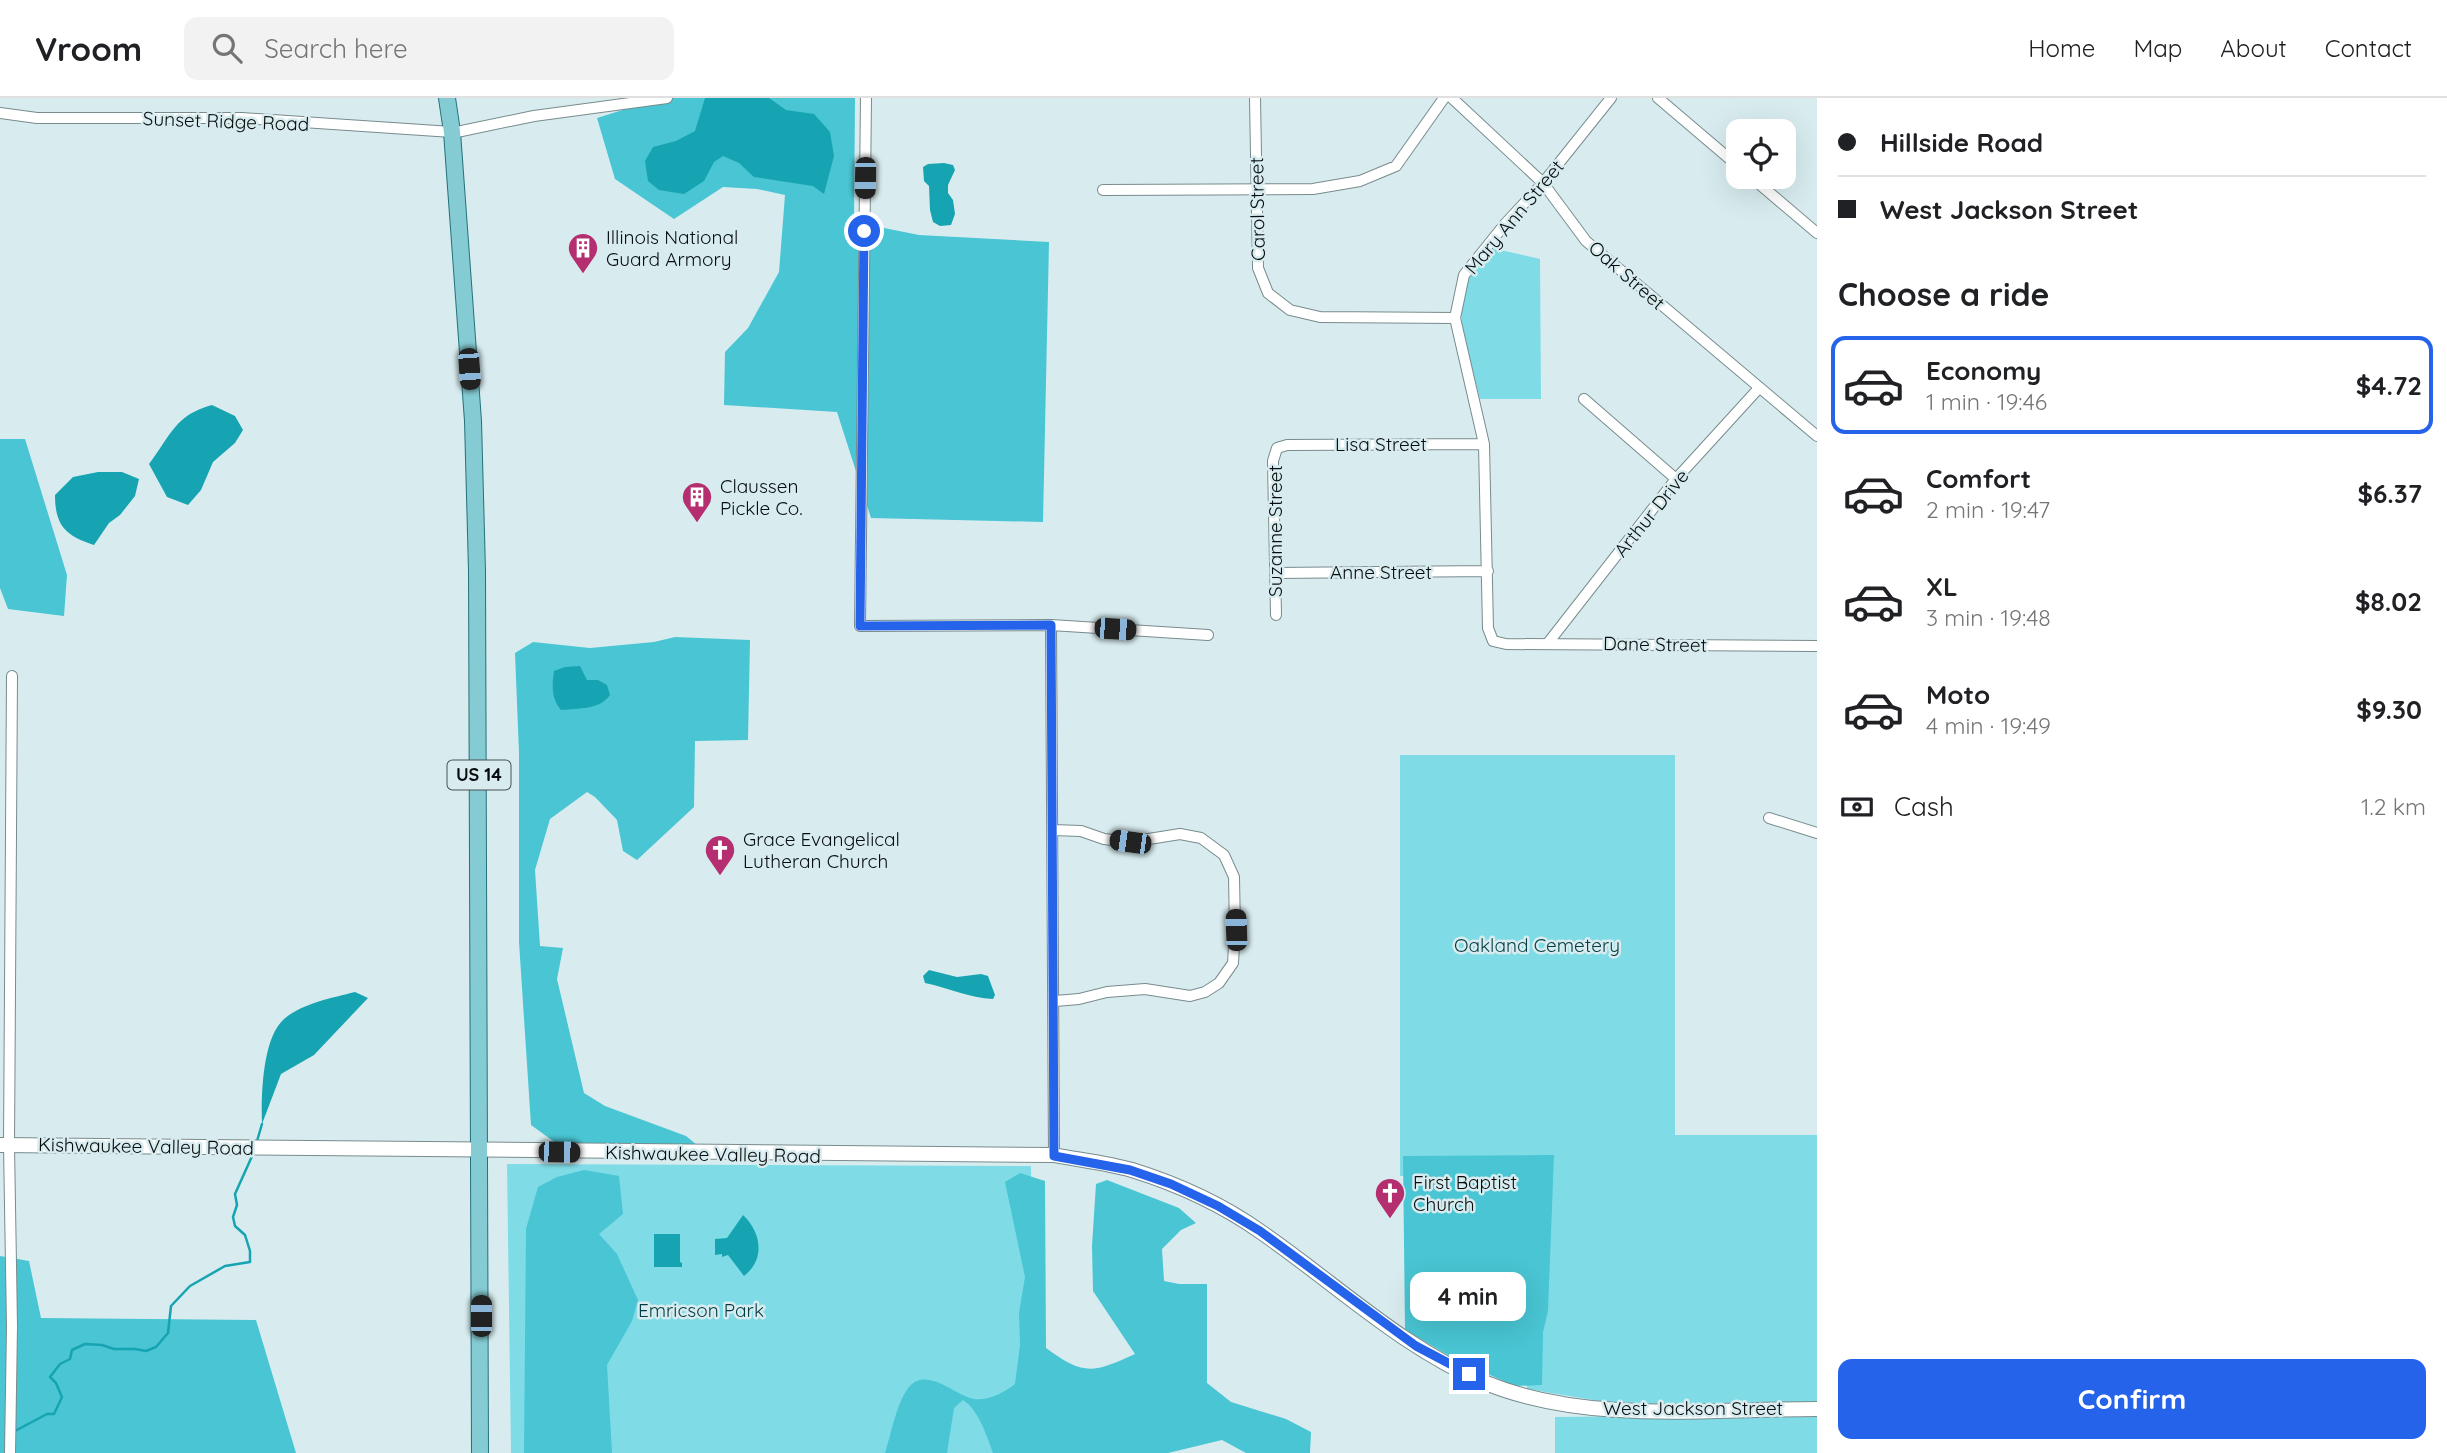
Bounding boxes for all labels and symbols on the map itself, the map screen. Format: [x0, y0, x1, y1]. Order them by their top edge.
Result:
street label: Sunset Ridge Road [142, 106, 310, 136]
street label: Mary Ann Street [1459, 155, 1569, 279]
car [855, 157, 876, 199]
street label: Carol Street [1244, 157, 1270, 261]
route start [848, 215, 880, 247]
place label: Illinois National Guard Armory [606, 225, 738, 271]
building icon: Illinois National Guard Armory [566, 231, 600, 275]
street label: Oak Street [1584, 235, 1670, 315]
car [458, 347, 481, 391]
street label: Lisa Street [1335, 432, 1427, 456]
street label: Arthur Drive [1608, 464, 1694, 562]
street label: Suzanne Street [1263, 465, 1287, 597]
place label: Claussen Pickle Co. [720, 474, 803, 520]
building icon: Claussen Pickle Co. [680, 480, 714, 524]
street label: Anne Street [1330, 560, 1432, 584]
car [1094, 617, 1137, 641]
street label: Dane Street [1603, 631, 1707, 657]
road number: US 14 [448, 760, 510, 790]
place label: Grace Evangelical Lutheran Church [743, 827, 900, 873]
car [1108, 829, 1153, 855]
church icon: Grace Evangelical Lutheran Church [703, 833, 737, 877]
car [1225, 909, 1248, 951]
park label: Oakland Cemetery [1454, 933, 1620, 957]
street label: Kishwaukee Valley Road [38, 1132, 254, 1160]
street label: Kishwaukee Valley Road [605, 1140, 821, 1168]
car [538, 1141, 581, 1163]
place label: First Baptist Church [1413, 1170, 1517, 1216]
church icon: First Baptist Church [1373, 1176, 1407, 1220]
callout: 4 min [1411, 1272, 1527, 1322]
car [471, 1295, 492, 1337]
park label: Emricson Park [638, 1298, 764, 1322]
route end [1453, 1358, 1485, 1390]
street label: West Jackson Street [1603, 1396, 1783, 1420]

